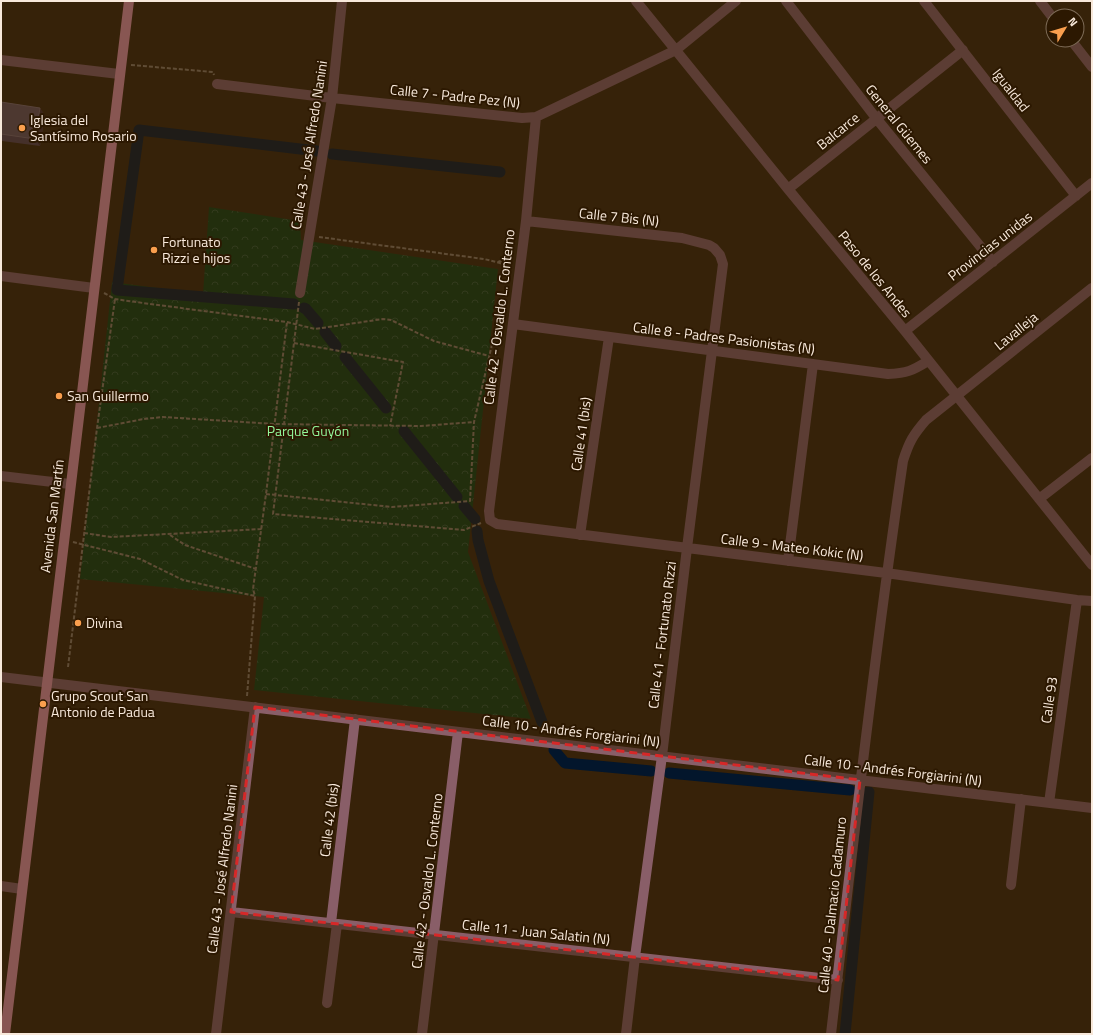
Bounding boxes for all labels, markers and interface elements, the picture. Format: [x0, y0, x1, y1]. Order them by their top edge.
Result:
north arrow [1045, 8, 1085, 48]
text: N [1064, 14, 1082, 30]
street label: Calle 43 - José Alfredo Nanini [285, 59, 332, 231]
street label: Igualdad [988, 64, 1035, 116]
street label: Calle 7 - Padre Pez (N) [389, 78, 521, 113]
street label: General Güemes [861, 79, 938, 168]
street label: Balcarce [812, 107, 864, 154]
place label: Iglesia del Santísimo Rosario [30, 109, 137, 146]
marker: Iglesia del Santísimo Rosario [17, 123, 27, 133]
street label: Calle 7 Bis (N) [578, 202, 660, 231]
street label: Provincias unidas [943, 206, 1036, 285]
street label: Paso de los Andes [834, 226, 917, 322]
street label: Calle 42 - Osvaldo L. Conterno [477, 228, 520, 406]
place label: Fortunato Rizzi e hijos [162, 231, 230, 268]
marker: Fortunato Rizzi e hijos [149, 245, 159, 255]
street label: Lavalleja [989, 306, 1042, 355]
street label: Calle 8 - Padres Pasionistas (N) [632, 316, 816, 359]
place label: San Guillermo [67, 385, 149, 406]
marker: San Guillermo [54, 391, 64, 401]
street label: Calle 41 (bis) [565, 396, 596, 472]
park label: Parque Guyón [267, 420, 349, 441]
street label: Avenida San Martín [34, 458, 69, 574]
street label: Calle 9 - Mateo Kokic (N) [720, 527, 865, 566]
street label: Calle 41 - Fortunato Rizzi [642, 560, 681, 710]
place label: Divina [86, 612, 122, 633]
marker: Divina [73, 618, 83, 628]
street label: Calle 93 [1035, 675, 1062, 725]
place label: Grupo Scout San Antonio de Padua [51, 685, 155, 722]
marker: Grupo Scout San Antonio de Padua [38, 699, 48, 709]
street label: Calle 10 - Andrés Forgiarini (N) [481, 709, 661, 752]
street label: Calle 10 - Andrés Forgiarini (N) [803, 748, 983, 791]
street label: Calle 42 (bis) [314, 782, 343, 858]
street label: Calle 43 - José Alfredo Nanini [201, 783, 242, 955]
street label: Calle 42 - Osvaldo L. Conterno [405, 792, 448, 970]
street label: Calle 40 - Dalmacio Cadamuro [812, 816, 851, 994]
street label: Calle 11 - Juan Salatin (N) [461, 913, 611, 950]

